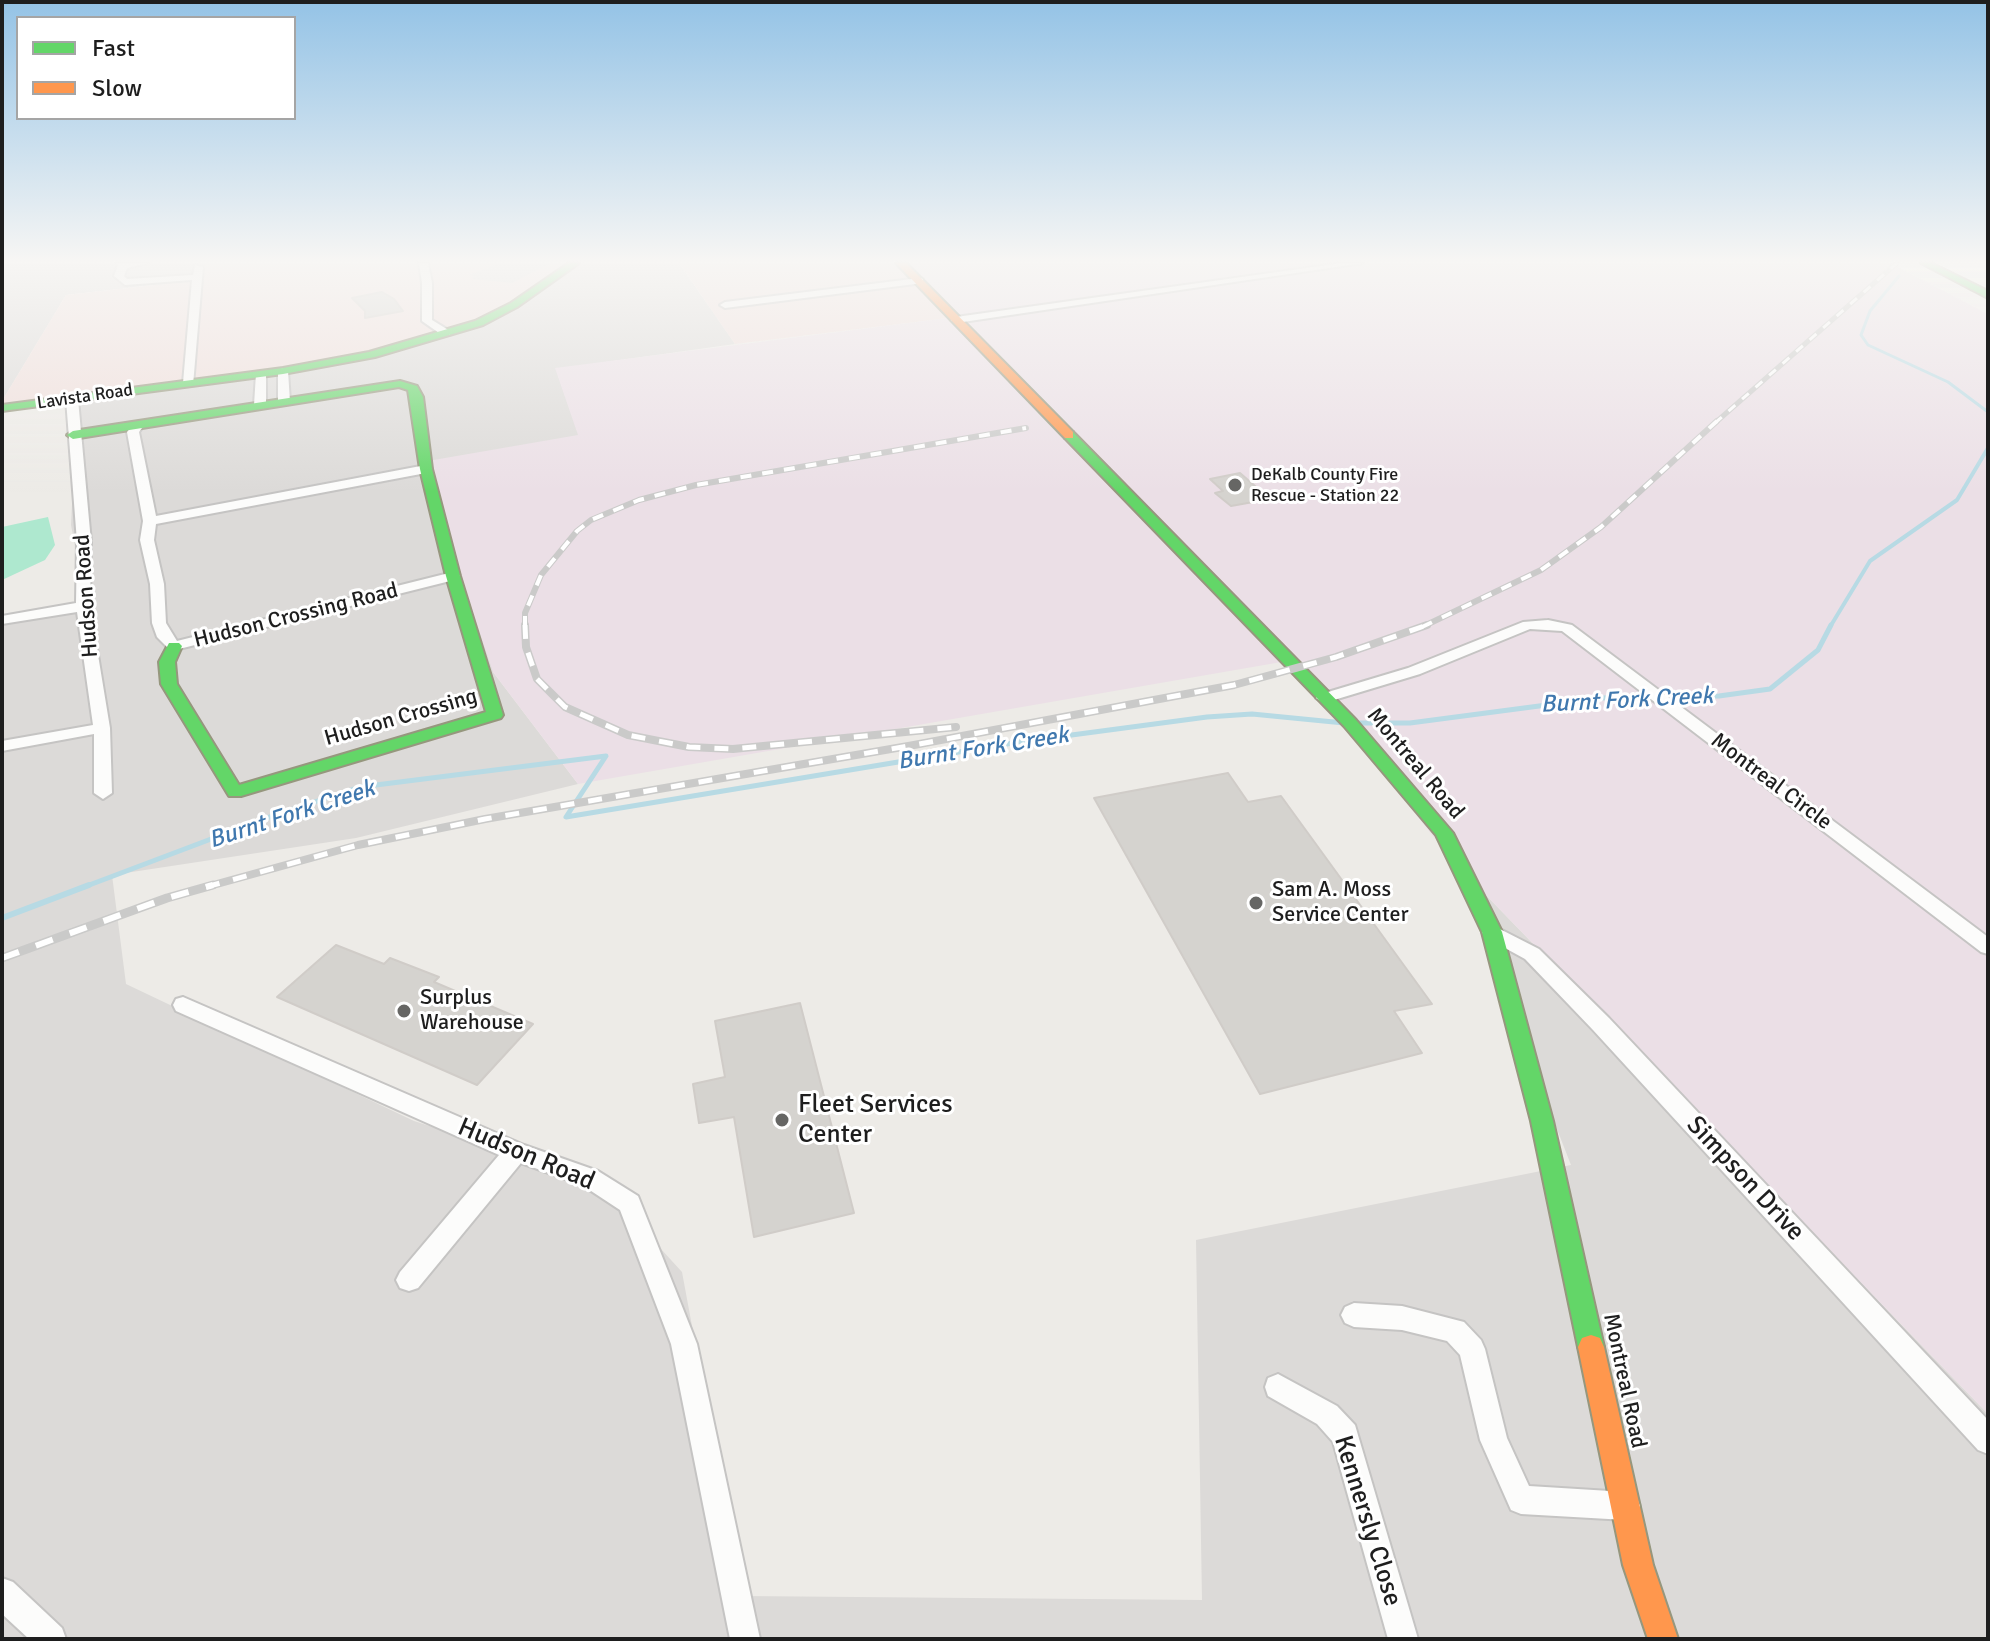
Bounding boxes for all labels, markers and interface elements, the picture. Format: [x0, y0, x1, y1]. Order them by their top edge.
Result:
legend [16, 16, 296, 120]
text: Fast [92, 33, 135, 63]
text: Slow [92, 73, 142, 103]
street label: Lavista Road [36, 380, 134, 414]
place label: DeKalb County Fire Rescue - Station 22 [1251, 464, 1399, 506]
marker: DeKalb County Fire Rescue - Station 22 [1226, 476, 1244, 494]
street label: Hudson Road [70, 533, 104, 659]
street label: Hudson Crossing Road [191, 578, 401, 654]
water label: Burnt Fork Creek [1540, 682, 1714, 720]
street label: Hudson Crossing [322, 684, 480, 752]
street label: Montreal Road [1361, 703, 1469, 825]
water label: Burnt Fork Creek [895, 721, 1071, 777]
street label: Montreal Circle [1705, 728, 1837, 836]
water label: Burnt Fork Creek [205, 775, 379, 855]
place label: Sam A. Moss Service Center [1272, 877, 1409, 928]
marker: Sam A. Moss Service Center [1247, 894, 1265, 912]
place label: Surplus Warehouse [420, 985, 524, 1036]
marker: Surplus Warehouse [395, 1002, 413, 1020]
place label: Fleet Services Center [798, 1089, 953, 1150]
street label: Simpson Drive [1679, 1110, 1811, 1248]
marker: Fleet Services Center [773, 1111, 791, 1129]
street label: Hudson Road [453, 1112, 599, 1198]
street label: Montreal Road [1597, 1311, 1651, 1451]
street label: Kennersly Close [1326, 1432, 1408, 1610]

